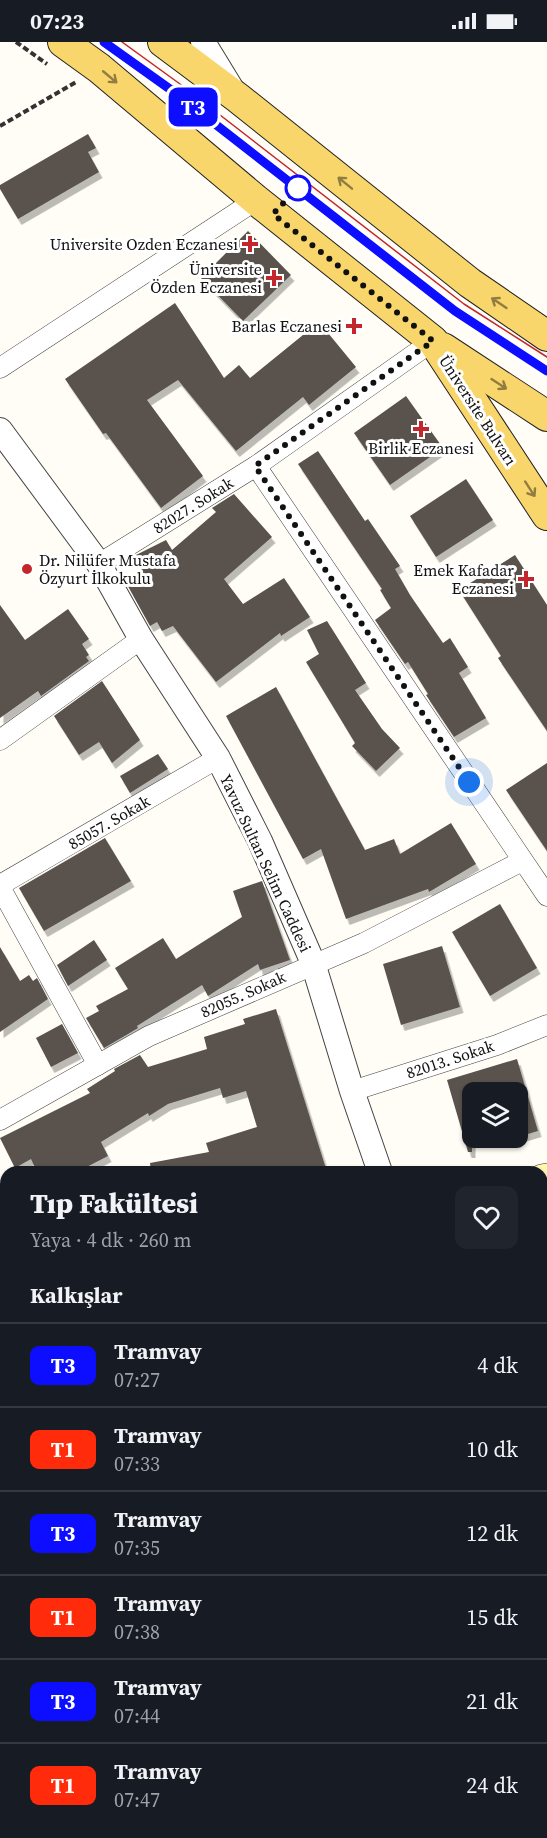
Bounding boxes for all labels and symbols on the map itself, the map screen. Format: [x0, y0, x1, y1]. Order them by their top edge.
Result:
one-way arrow [102, 70, 118, 83]
line badge: T3 [166, 88, 220, 126]
unlabelled marker [285, 175, 311, 201]
one-way arrow [337, 177, 353, 190]
place label: Universite Ozden Eczanesi [50, 233, 238, 255]
marker: Universite Ozden Eczanesi [243, 237, 257, 251]
place label: Üniversite Özden Eczanesi [150, 258, 262, 298]
marker: Üniversite Özden Eczanesi [267, 271, 281, 285]
one-way arrow [491, 297, 507, 309]
place label: Barlas Eczanesi [231, 315, 342, 337]
marker: Barlas Eczanesi [347, 319, 361, 333]
street label: Üniversite Bulvarı [434, 350, 522, 470]
one-way arrow [490, 379, 507, 391]
marker: Birlik Eczanesi [414, 422, 428, 436]
place label: Birlik Eczanesi [368, 437, 474, 459]
street label: 82027. Sokak [149, 471, 238, 538]
one-way arrow [524, 480, 536, 497]
place label: Dr. Nilüfer Mustafa Özyurt İlkokulu [39, 549, 177, 589]
place label: Emek Kafadar Eczanesi [413, 559, 514, 599]
marker: Dr. Nilüfer Mustafa Özyurt İlkokulu [20, 562, 34, 576]
marker: Emek Kafadar Eczanesi [519, 572, 533, 586]
your location [454, 767, 484, 797]
street label: Yavuz Sultan Selim Caddesi [215, 770, 317, 956]
street label: 85057. Sokak [64, 790, 154, 854]
street label: 82055. Sokak [197, 965, 289, 1023]
street label: 82013. Sokak [403, 1034, 497, 1084]

